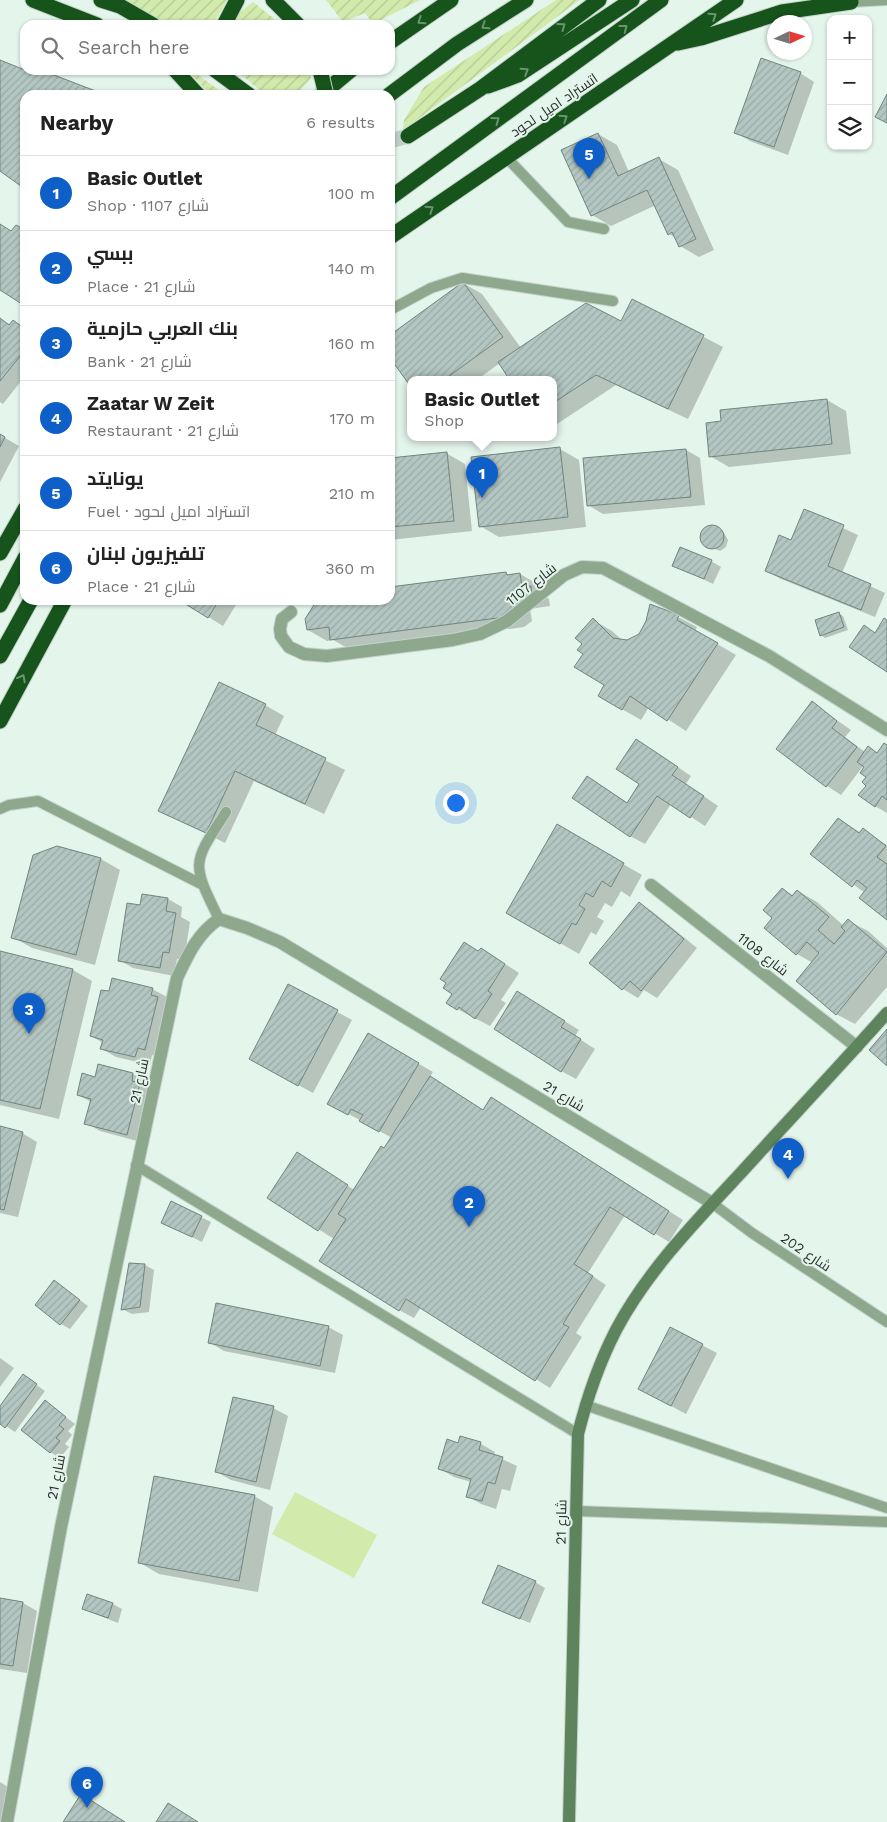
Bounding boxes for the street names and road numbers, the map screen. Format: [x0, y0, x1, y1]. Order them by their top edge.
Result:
street label: اتستراد اميل لحود [507, 70, 601, 140]
street label: شارع 1107 [503, 560, 560, 609]
street label: شارع 1108 [734, 929, 792, 980]
street label: شارع 21 [126, 1057, 153, 1105]
street label: شارع 21 [540, 1077, 588, 1115]
street label: شارع 202 [777, 1229, 834, 1275]
street label: شارع 21 [44, 1453, 69, 1501]
street label: شارع 21 [553, 1499, 570, 1545]

